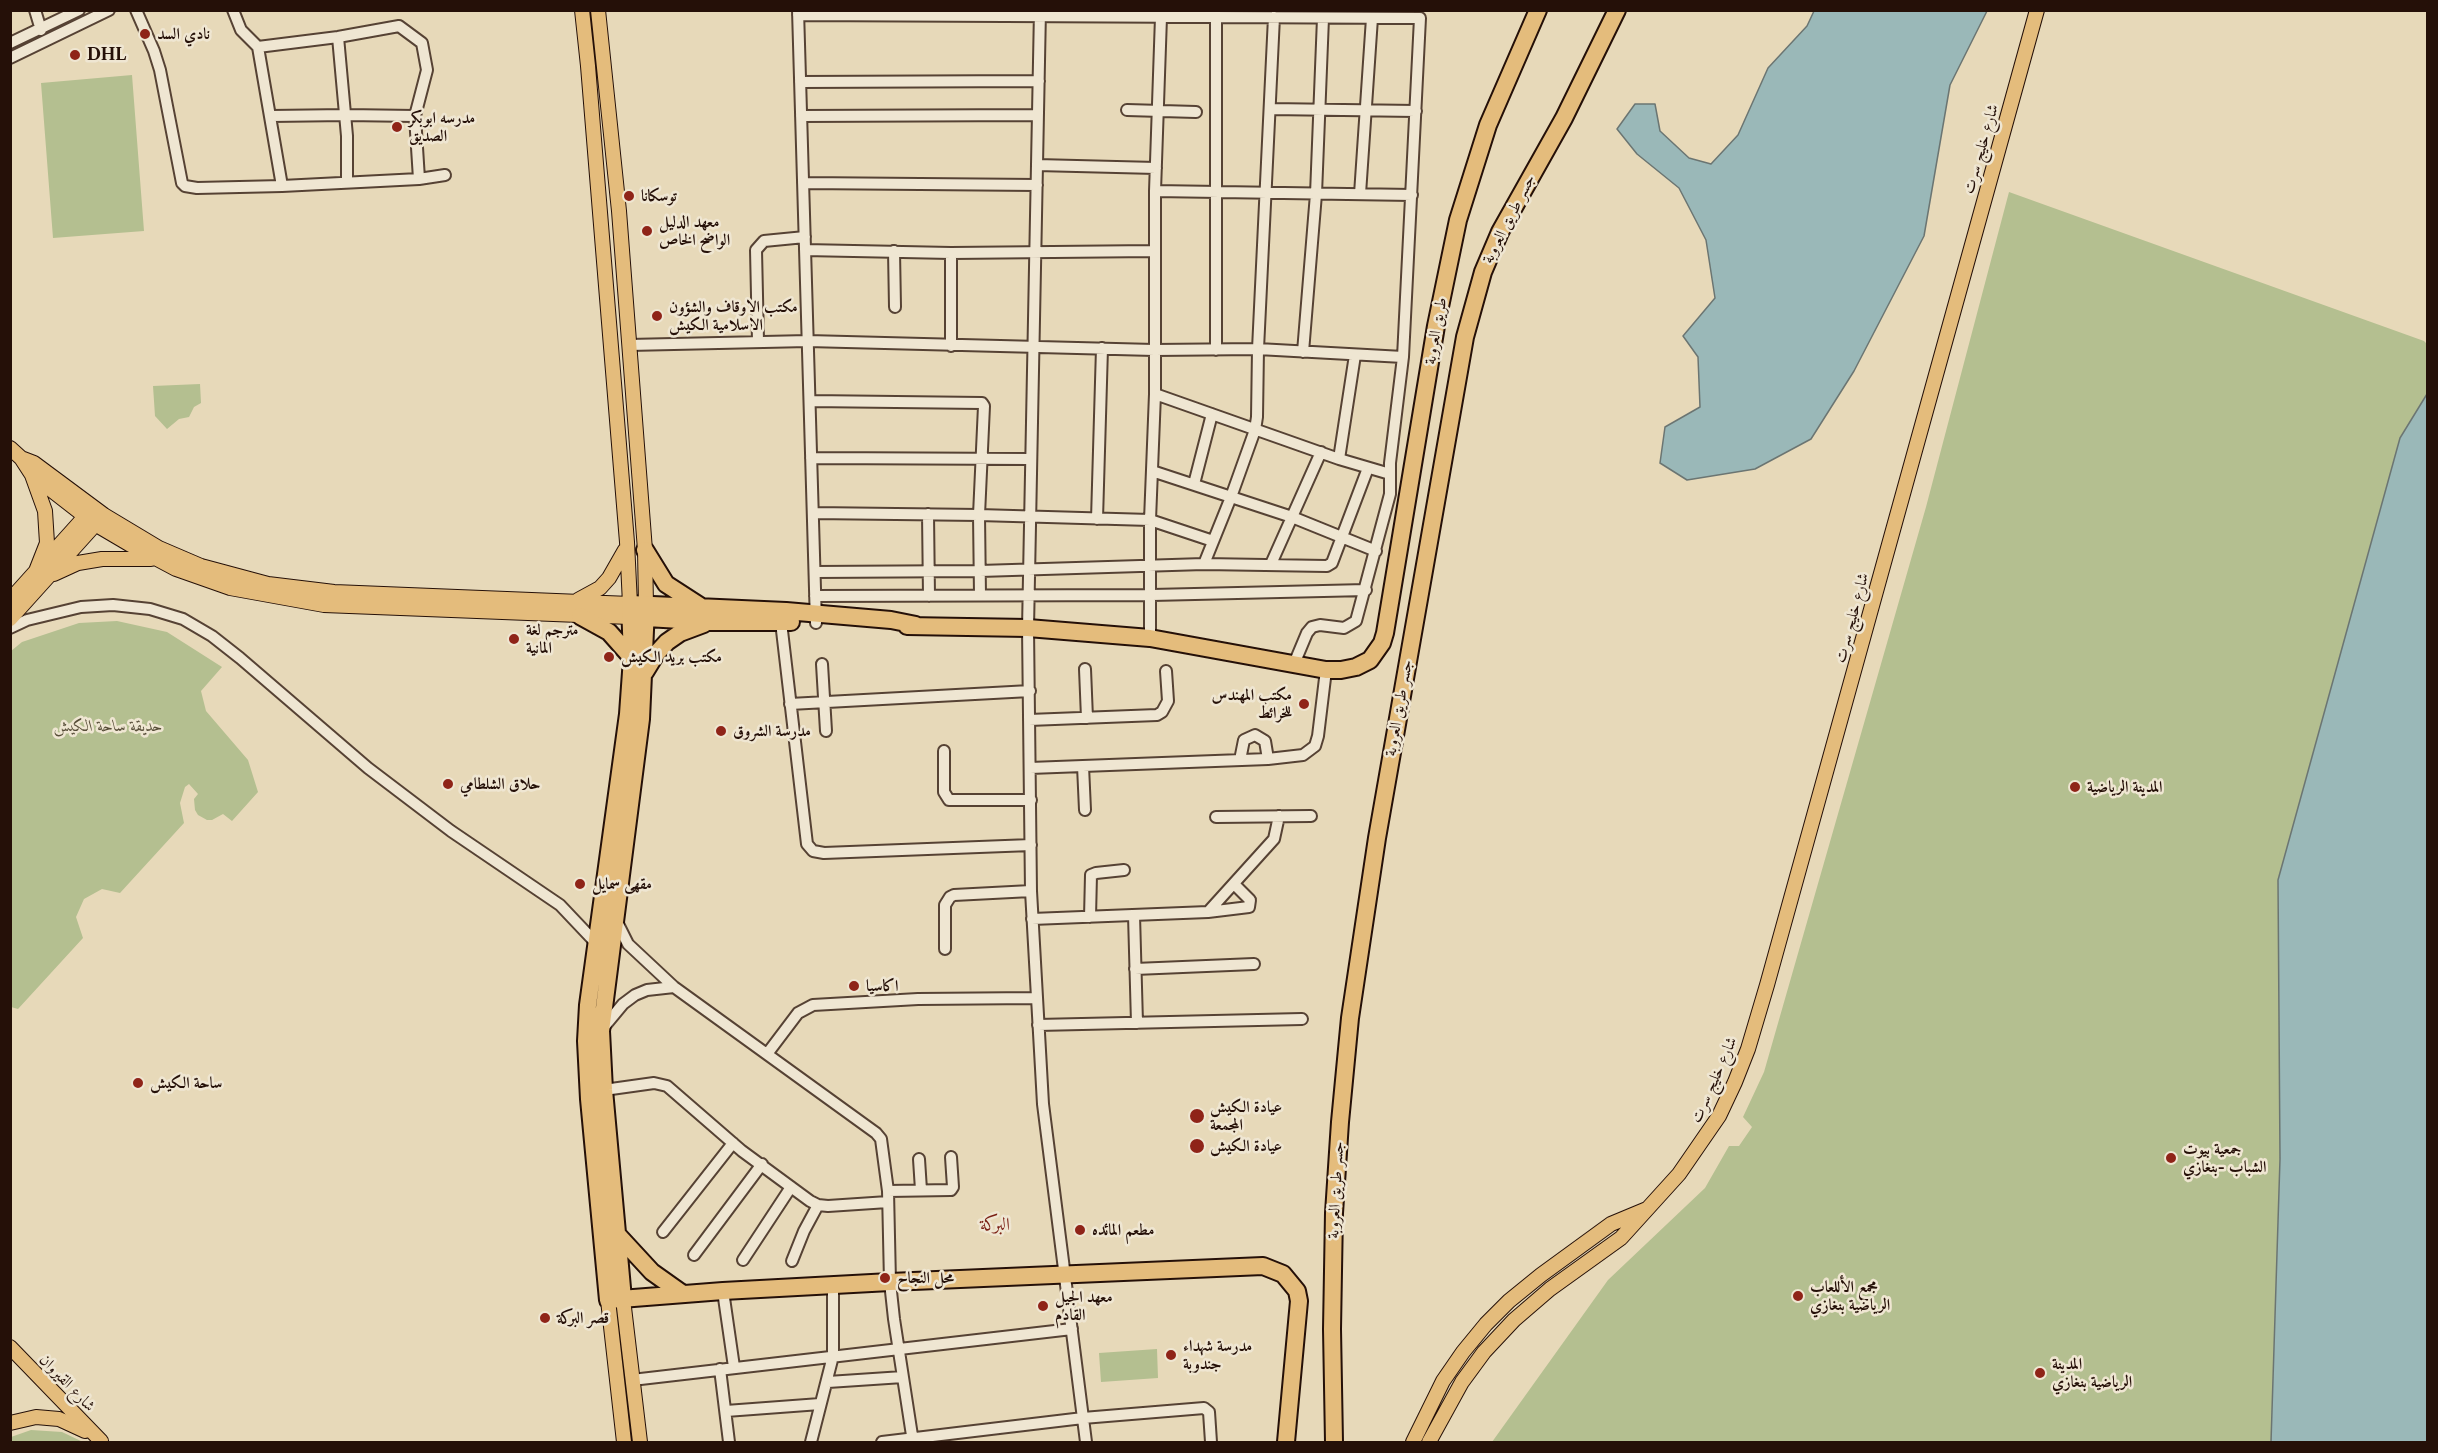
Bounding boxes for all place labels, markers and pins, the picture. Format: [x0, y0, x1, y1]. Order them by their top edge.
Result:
place label: نادي السد [157, 24, 210, 44]
marker: نادي السد [138, 27, 152, 41]
place label: DHL [87, 45, 126, 65]
marker: DHL [68, 48, 82, 62]
place label: مدرسه ابوبكر الصديق [409, 108, 475, 146]
marker: مدرسه ابوبكر الصديق [390, 120, 404, 134]
place label: توسكانا [641, 186, 677, 206]
marker: توسكانا [622, 189, 636, 203]
place label: معهد الدليل الواضح الخاص [659, 212, 730, 250]
marker: معهد الدليل الواضح الخاص [640, 224, 654, 238]
place label: مكتب الاوقاف والشؤون الاسلامية الكيش [669, 297, 798, 335]
marker: مكتب الاوقاف والشؤون الاسلامية الكيش [650, 309, 664, 323]
place label: مترجم لغة المانية [526, 620, 579, 658]
marker: مترجم لغة المانية [507, 632, 521, 646]
place label: مكتب بريد الكيش [621, 647, 722, 667]
marker: مكتب بريد الكيش [602, 650, 616, 664]
place label: مكتب المهندس للخرائط [1212, 685, 1292, 723]
marker: مكتب المهندس للخرائط [1297, 697, 1311, 711]
place label: مدرسة الشروق [733, 721, 811, 741]
marker: مدرسة الشروق [714, 724, 728, 738]
place label: حلاق الشلطامي [460, 774, 541, 794]
marker: حلاق الشلطامي [441, 777, 455, 791]
place label: المدينة الرياضية [2087, 777, 2163, 797]
marker: المدينة الرياضية [2068, 780, 2082, 794]
place label: مقهى سمايل [592, 874, 652, 894]
marker: مقهى سمايل [573, 877, 587, 891]
place label: اكاسيا [866, 976, 899, 996]
marker: اكاسيا [847, 979, 861, 993]
place label: ساحة الكيش [150, 1073, 222, 1093]
marker: ساحة الكيش [131, 1076, 145, 1090]
place label: عيادة الكيش المجمعة [1210, 1097, 1282, 1135]
marker: عيادة الكيش المجمعة [1188, 1107, 1206, 1125]
place label: عيادة الكيش [1210, 1136, 1282, 1156]
marker: عيادة الكيش [1188, 1137, 1206, 1155]
place label: جمعية بيوت الشباب -بنغازي [2183, 1139, 2267, 1177]
marker: جمعية بيوت الشباب -بنغازي [2164, 1151, 2178, 1165]
place label: مطعم المائده [1092, 1220, 1154, 1240]
marker: مطعم المائده [1073, 1223, 1087, 1237]
place label: محل النجاح [897, 1268, 954, 1288]
marker: محل النجاح [878, 1271, 892, 1285]
place label: مجمع الأللعاب الرياضية بنغازي [1810, 1277, 1890, 1315]
place label: معهد الجيل القادم [1055, 1287, 1113, 1325]
marker: مجمع الأللعاب الرياضية بنغازي [1791, 1289, 1805, 1303]
marker: معهد الجيل القادم [1036, 1299, 1050, 1313]
place label: قصر البركة [557, 1308, 609, 1328]
marker: قصر البركة [538, 1311, 552, 1325]
place label: مدرسة شهداء جندوبة [1183, 1336, 1252, 1374]
marker: مدرسة شهداء جندوبة [1164, 1348, 1178, 1362]
place label: المدينة الرياضية بنغازي [2052, 1354, 2132, 1392]
marker: المدينة الرياضية بنغازي [2033, 1366, 2047, 1380]

